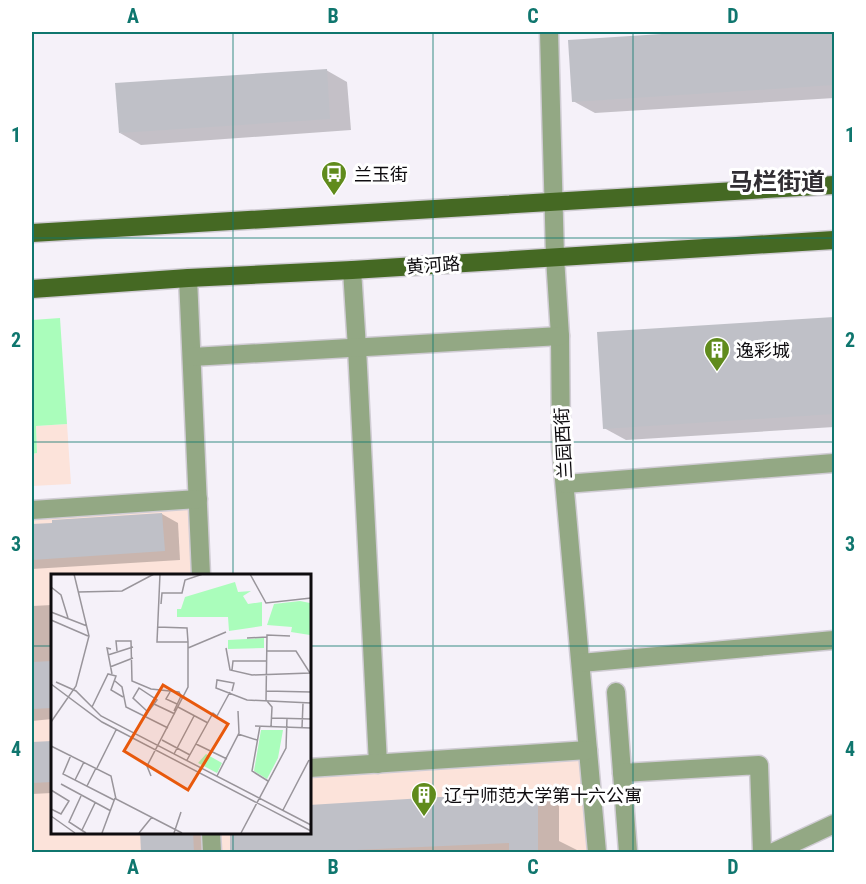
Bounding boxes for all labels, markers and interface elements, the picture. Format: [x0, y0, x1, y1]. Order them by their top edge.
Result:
text: A [127, 4, 139, 28]
text: B [327, 4, 339, 28]
text: C [527, 4, 539, 28]
text: D [727, 4, 739, 28]
text: 1 [11, 123, 21, 147]
text: 1 [845, 123, 855, 147]
bus stop icon: 兰玉街 [319, 159, 349, 197]
place label: 兰玉街 [354, 164, 408, 185]
district label: 马栏街道 [729, 168, 825, 196]
street label: 黄河路 [405, 253, 461, 277]
text: 2 [11, 328, 21, 352]
text: 2 [845, 328, 855, 352]
building icon: 逸彩城 [702, 335, 732, 373]
place label: 逸彩城 [736, 340, 790, 361]
street label: 兰园西街 [551, 406, 575, 480]
text: 3 [11, 532, 21, 556]
text: 3 [845, 532, 855, 556]
inset map [51, 574, 310, 833]
text: 4 [11, 737, 21, 761]
text: 4 [845, 737, 855, 761]
building icon: 辽宁师范大学第十六公寓 [409, 780, 439, 818]
place label: 辽宁师范大学第十六公寓 [444, 785, 642, 806]
text: A [127, 855, 139, 879]
text: B [327, 855, 339, 879]
text: C [527, 855, 539, 879]
text: D [727, 855, 739, 879]

